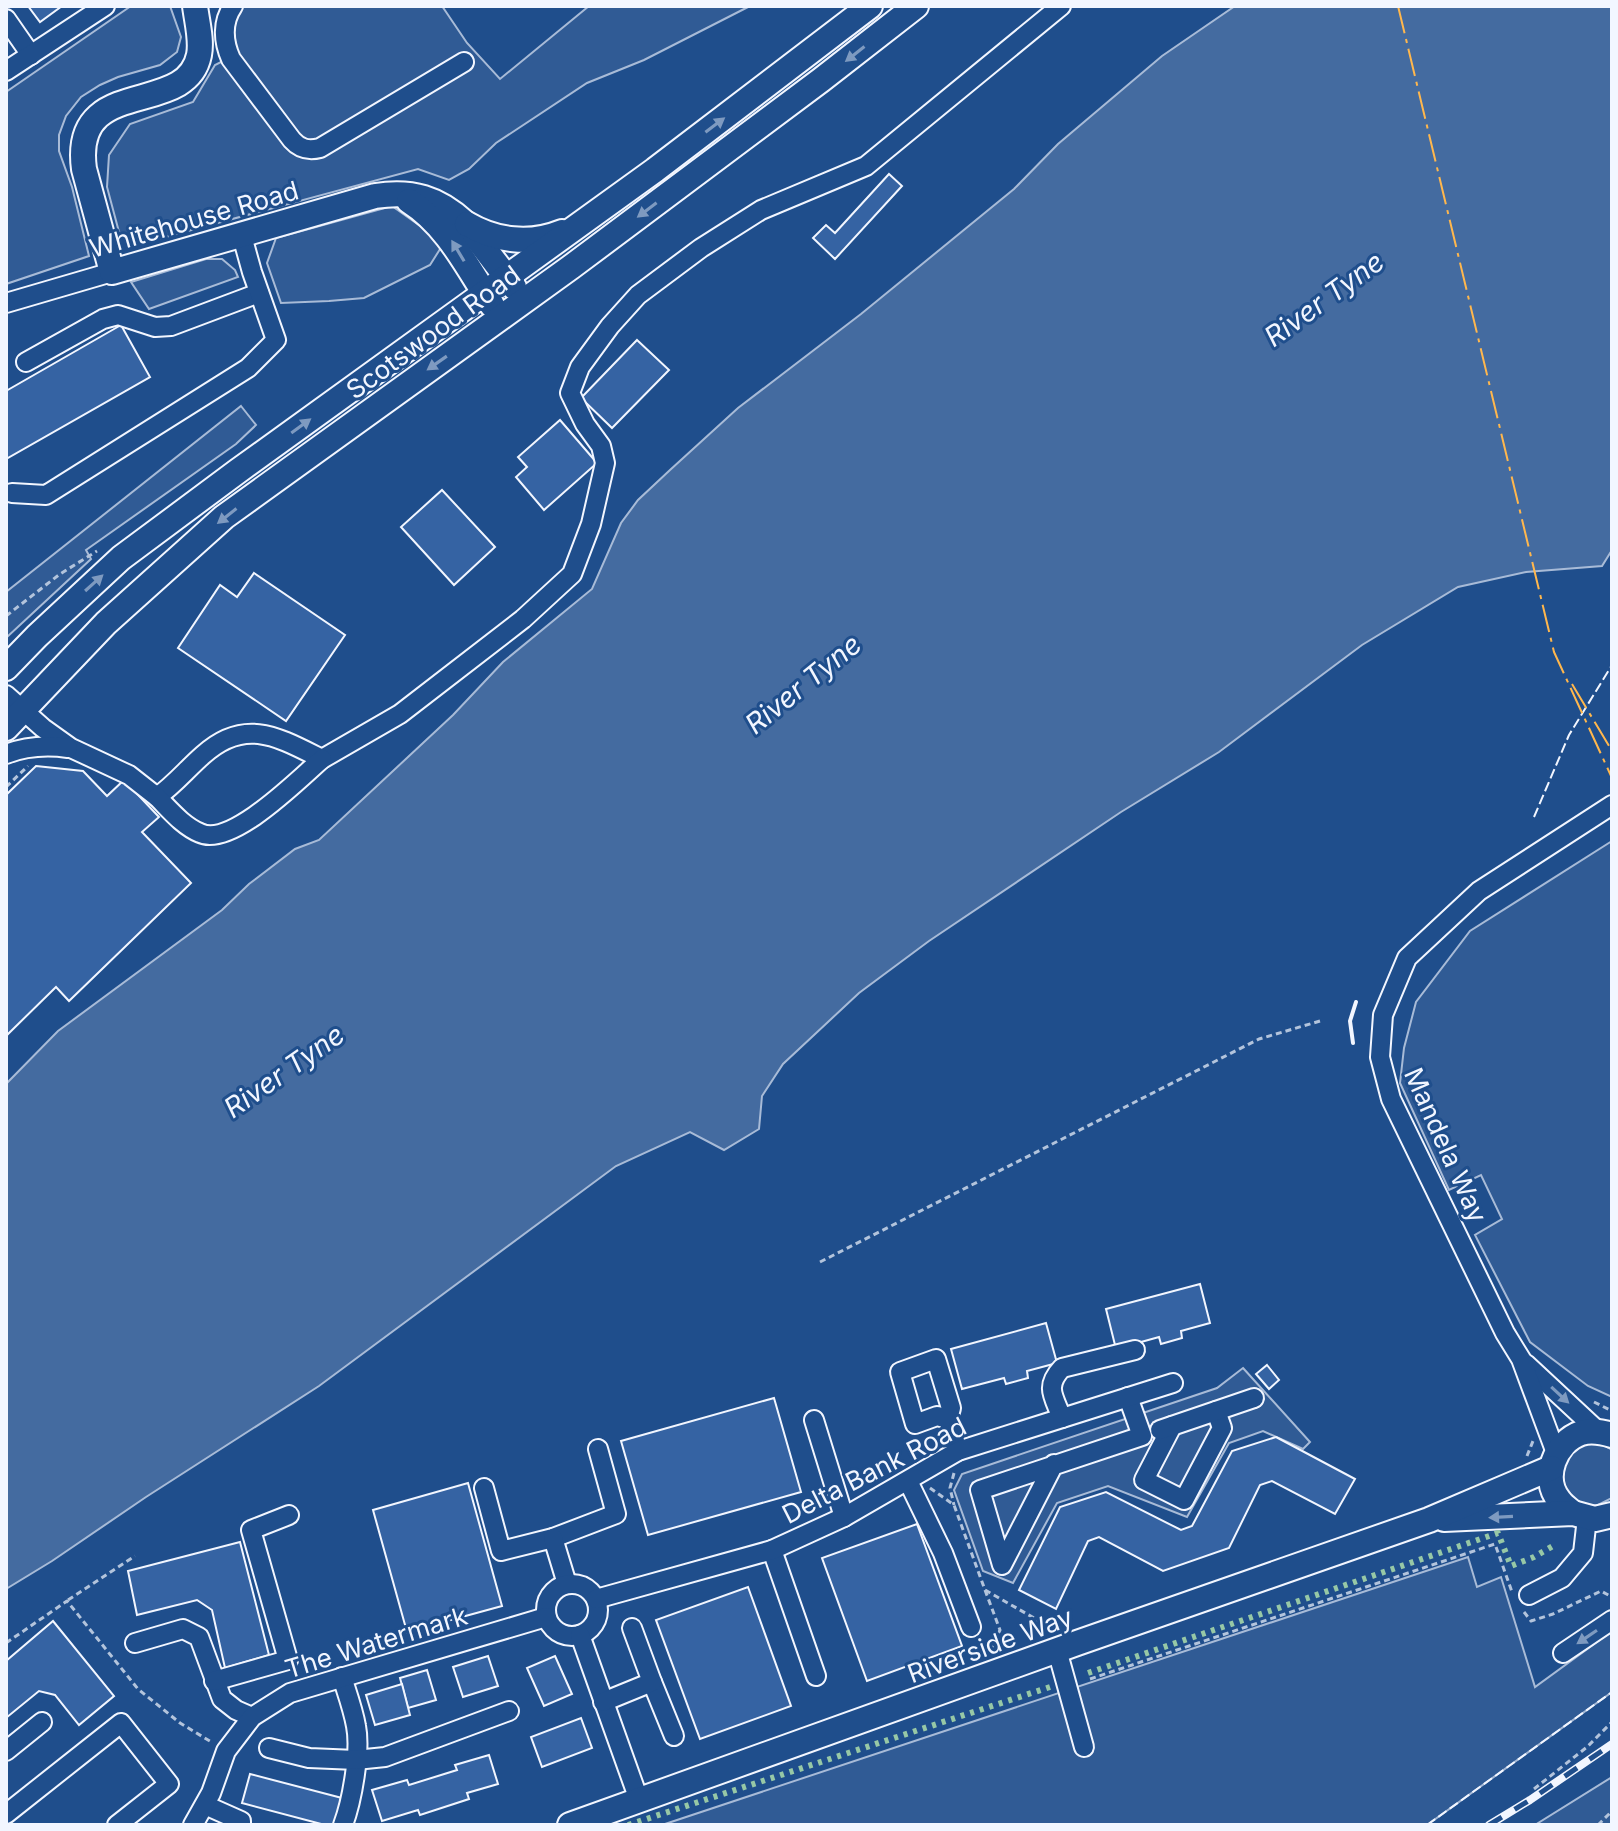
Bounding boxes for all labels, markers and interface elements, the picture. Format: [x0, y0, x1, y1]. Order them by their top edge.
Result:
one-way arrow [845, 45, 865, 62]
one-way arrow [705, 117, 725, 133]
street label: Whitehouse Road [86, 174, 302, 264]
one-way arrow [637, 202, 658, 218]
one-way arrow [451, 240, 465, 262]
water label: River Tyne [1258, 244, 1390, 354]
street label: Scotswood Road [340, 259, 526, 405]
one-way arrow [426, 355, 448, 371]
one-way arrow [291, 418, 311, 434]
one-way arrow [217, 507, 237, 523]
one-way arrow [84, 574, 103, 592]
water label: River Tyne [738, 627, 868, 741]
water label: River Tyne [217, 1017, 351, 1125]
street label: Mandela Way [1398, 1063, 1494, 1227]
one-way arrow [1550, 1386, 1569, 1404]
street label: Delta Bank Road [777, 1410, 971, 1530]
one-way arrow [1488, 1510, 1513, 1523]
street label: The Watermark [281, 1600, 471, 1684]
street label: Riverside Way [903, 1601, 1077, 1689]
one-way arrow [1577, 1629, 1598, 1644]

